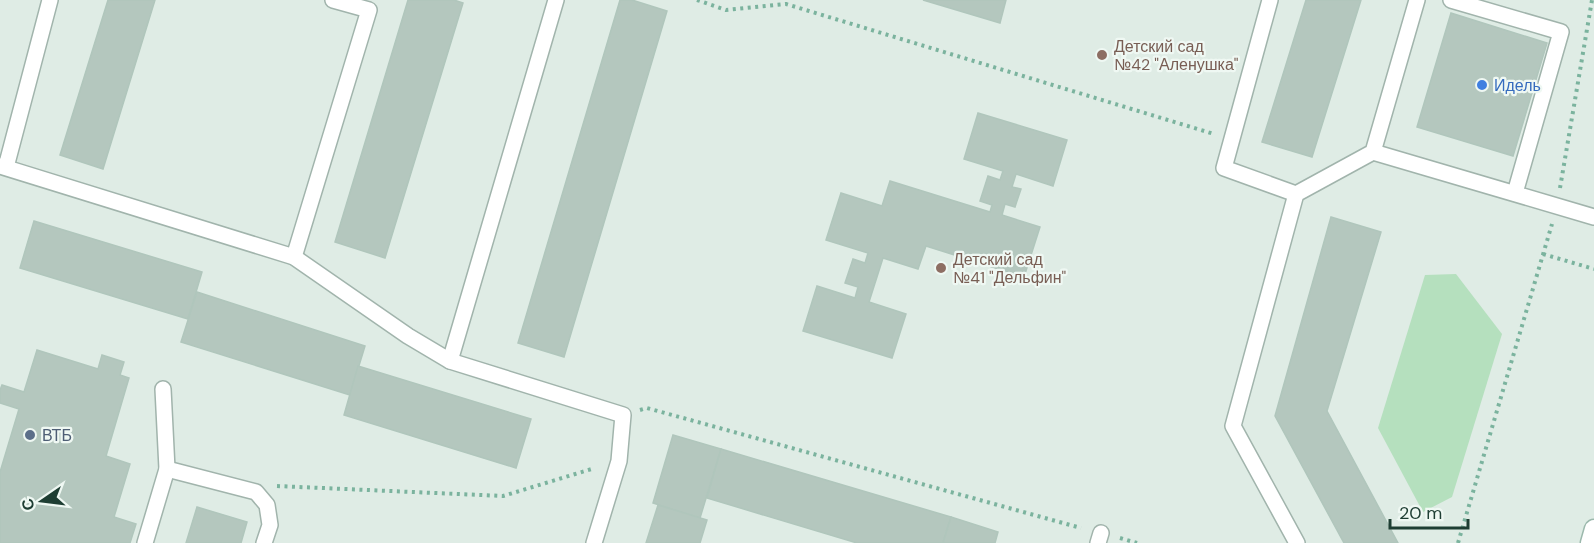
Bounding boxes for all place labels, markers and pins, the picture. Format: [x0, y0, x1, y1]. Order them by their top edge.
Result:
place label: Детский сад №42 "Аленушка" [1114, 36, 1239, 75]
marker: Детский сад №42 "Аленушка" [1095, 48, 1109, 62]
place label: Идель [1494, 75, 1541, 96]
marker: Идель [1475, 78, 1489, 92]
place label: Детский сад №41 "Дельфин" [953, 249, 1067, 288]
marker: Детский сад №41 "Дельфин" [934, 261, 948, 275]
place label: ВТБ [42, 425, 72, 446]
marker: ВТБ [23, 428, 37, 442]

